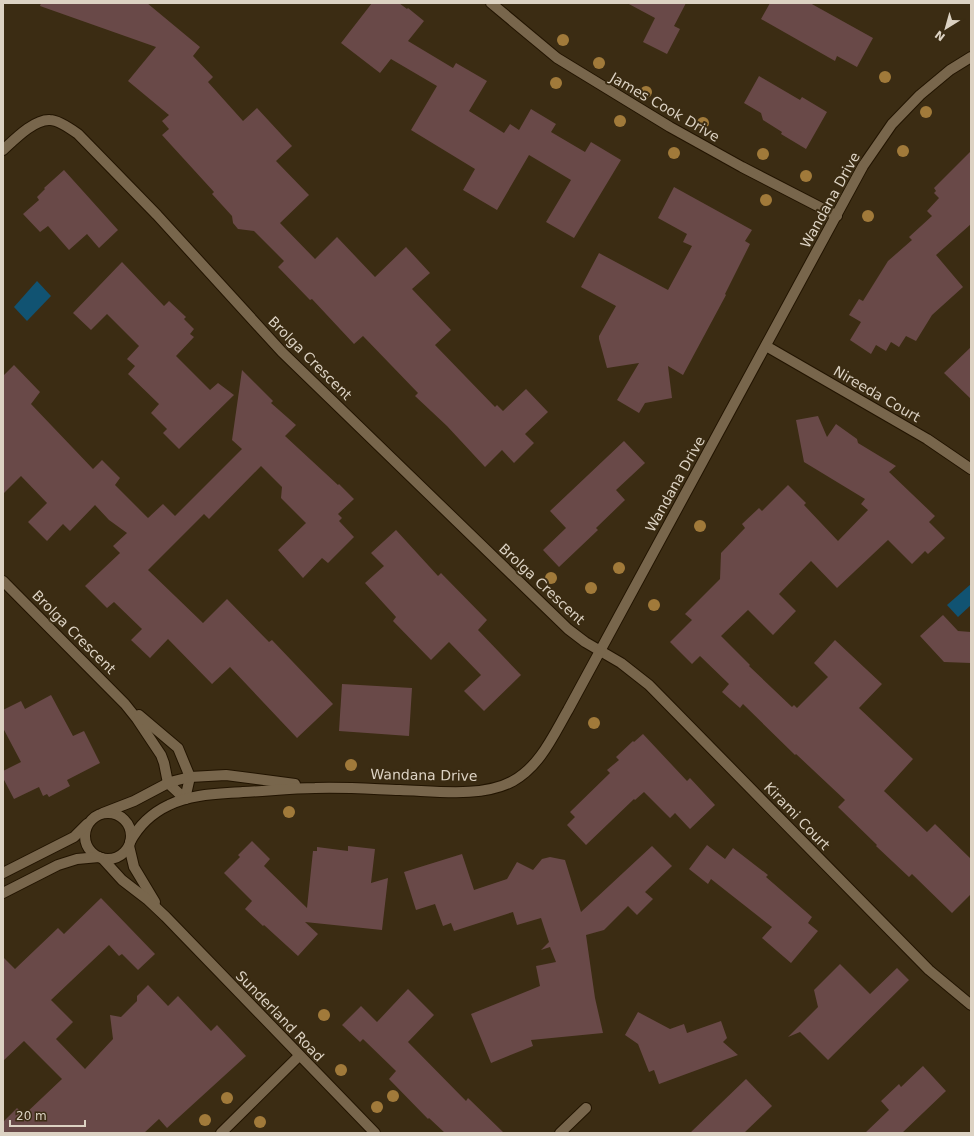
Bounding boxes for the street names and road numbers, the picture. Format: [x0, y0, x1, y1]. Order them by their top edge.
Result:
street label: James Cook Drive [607, 69, 722, 145]
street label: Wandana Drive [797, 149, 863, 251]
street label: Brolga Crescent [265, 313, 355, 403]
street label: Nireeda Court [831, 363, 924, 426]
street label: Wandana Drive [642, 433, 708, 535]
street label: Brolga Crescent [496, 540, 589, 628]
street label: Brolga Crescent [29, 587, 119, 677]
street label: Wandana Drive [370, 766, 478, 784]
street label: Kirami Court [761, 779, 834, 854]
street label: Sunderland Road [233, 967, 327, 1065]

